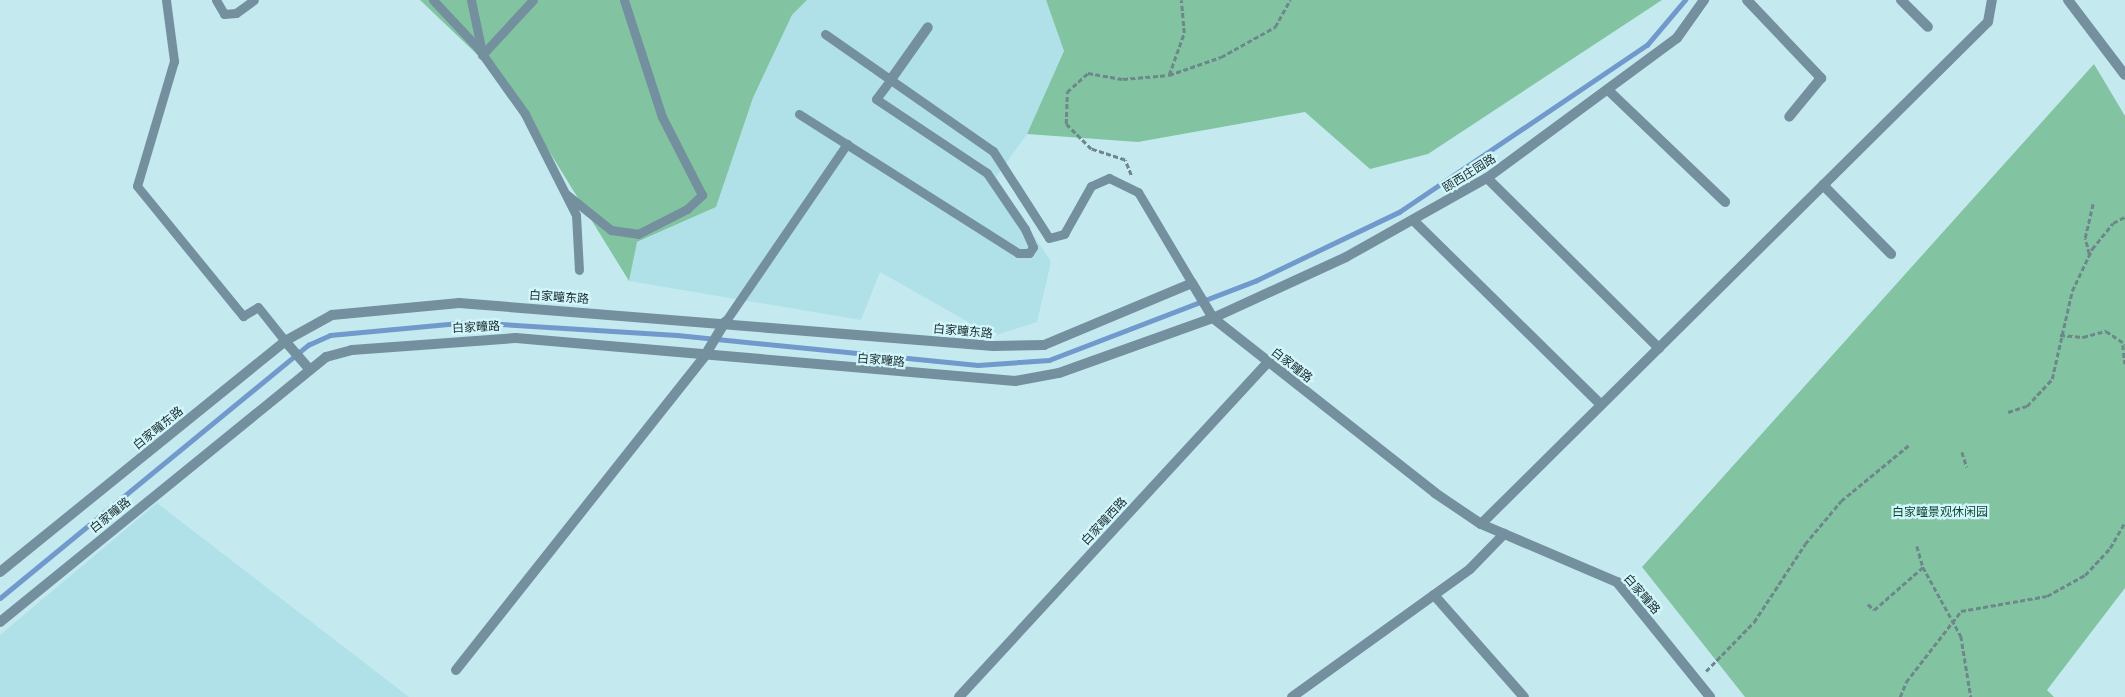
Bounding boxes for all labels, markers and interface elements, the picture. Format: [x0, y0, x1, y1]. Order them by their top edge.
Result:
street label: 颐西庄园路 [1440, 151, 1498, 195]
street label: 白家疃东路 [529, 288, 589, 306]
street label: 白家疃路 [452, 319, 500, 335]
street label: 白家疃东路 [932, 321, 994, 341]
street label: 白家疃路 [1269, 345, 1315, 385]
street label: 白家疃路 [856, 351, 906, 369]
street label: 白家疃东路 [130, 404, 186, 452]
street label: 白家疃路 [87, 494, 133, 536]
street label: 白家疃西路 [1078, 494, 1130, 548]
park label: 白家疃景观休闲园 [1892, 505, 1988, 519]
street label: 白家疃路 [1621, 571, 1663, 617]

